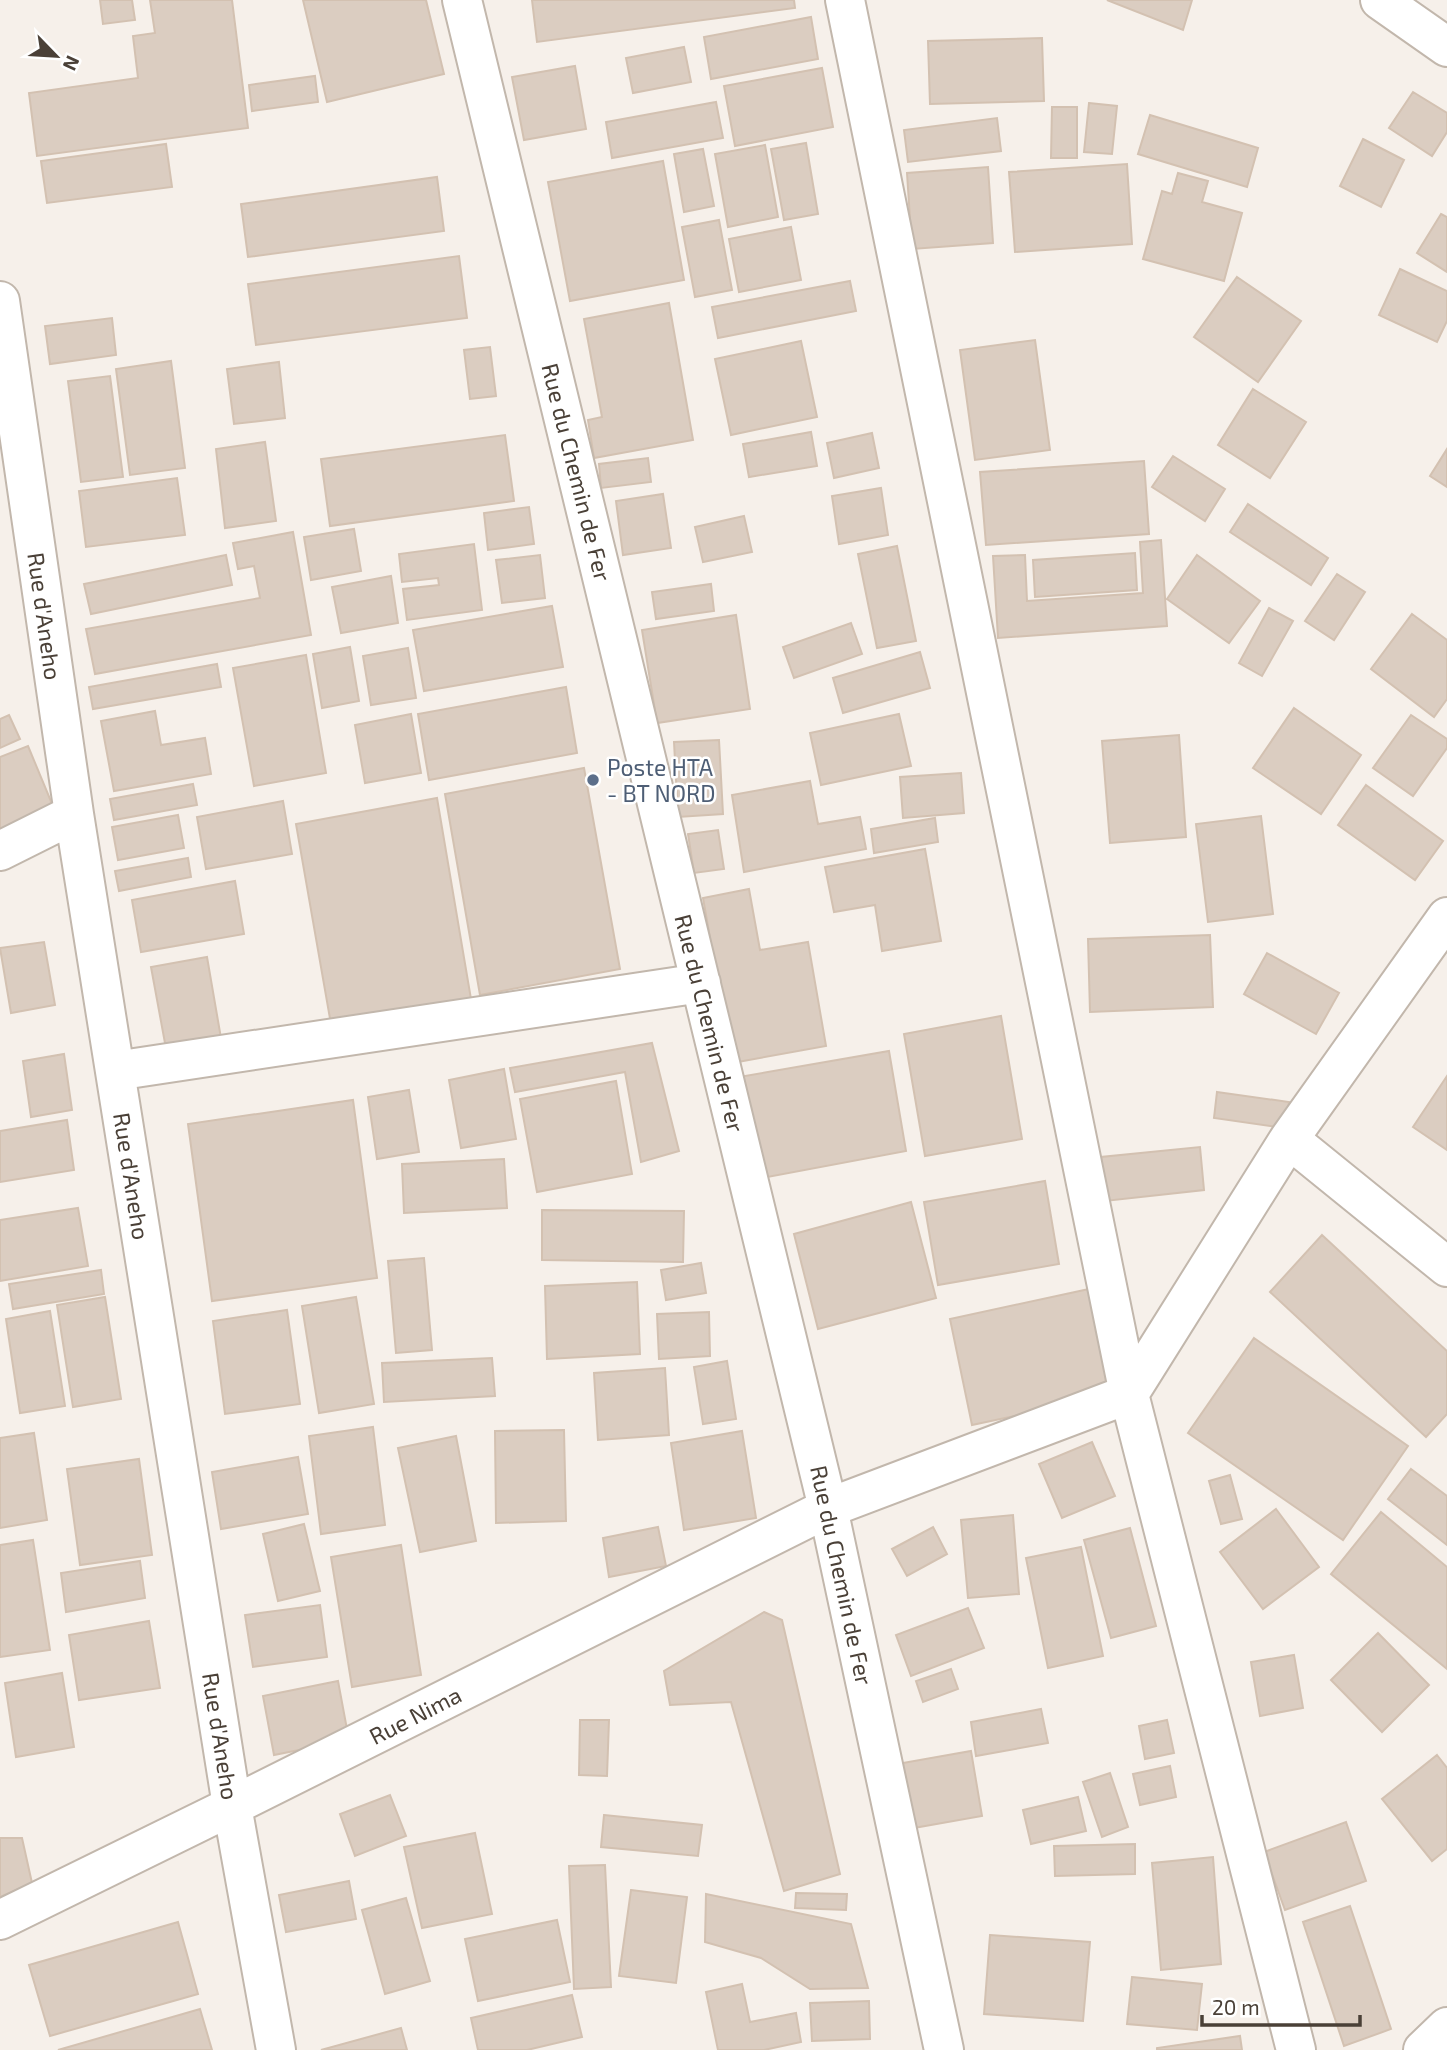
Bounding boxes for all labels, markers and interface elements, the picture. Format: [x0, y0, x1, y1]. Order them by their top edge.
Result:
north arrow [21, 21, 91, 91]
text: N [59, 52, 85, 74]
street label: Rue du Chemin de Fer [536, 360, 618, 584]
street label: Rue d'Aneho [22, 550, 68, 682]
place label: Poste HTA - BT NORD [607, 753, 716, 807]
marker: Poste HTA - BT NORD [585, 772, 601, 788]
street label: Rue du Chemin de Fer [669, 911, 751, 1135]
street label: Rue d'Aneho [108, 1110, 156, 1242]
street label: Rue du Chemin de Fer [805, 1463, 879, 1687]
street label: Rue d'Aneho [197, 1670, 245, 1802]
street label: Rue Nima [364, 1680, 466, 1750]
scale bar [1202, 1983, 1360, 2027]
text: 20 m [1212, 1994, 1260, 2019]

